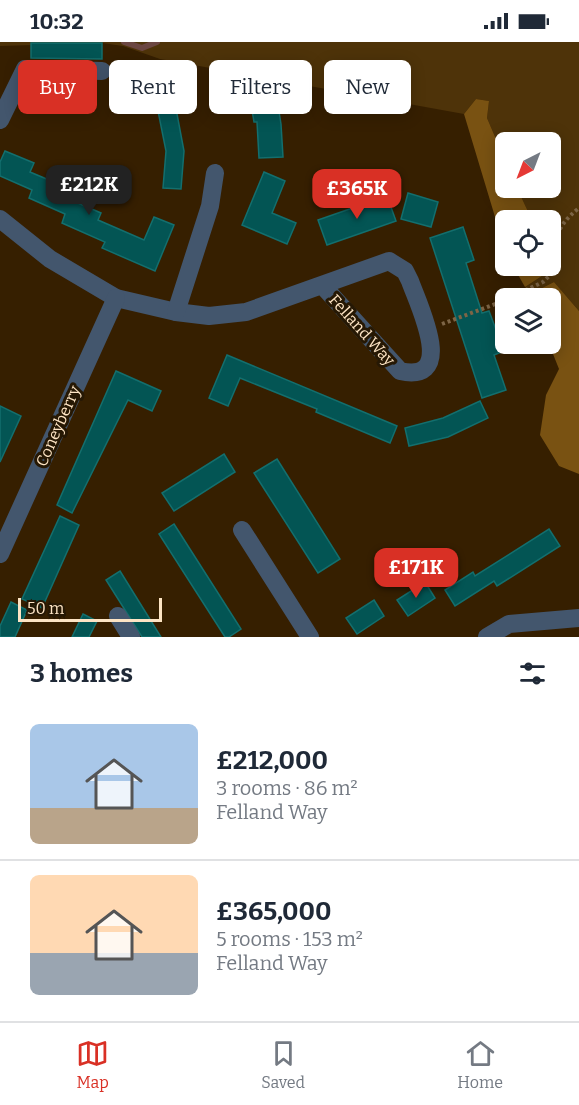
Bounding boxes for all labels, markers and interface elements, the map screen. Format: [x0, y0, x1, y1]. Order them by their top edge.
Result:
text: 10:32 [30, 8, 84, 35]
chip: Buy [18, 60, 97, 114]
chip: Rent [109, 60, 197, 114]
chip: Filters [209, 60, 312, 114]
chip: New [324, 60, 411, 114]
north arrow [495, 132, 561, 198]
map controls [495, 132, 561, 354]
pin: £212K [47, 165, 131, 216]
pin: £365K [315, 169, 399, 220]
text: £212K [60, 172, 118, 196]
text: £365K [326, 176, 388, 200]
button: locate [495, 210, 561, 276]
button: layers [495, 288, 561, 354]
street label: Felland Way [325, 290, 399, 370]
street label: Coneyberry [32, 382, 84, 469]
pin: £171K [374, 548, 458, 599]
text: £171K [388, 555, 444, 579]
scale bar [18, 595, 162, 622]
text: 50 m [27, 599, 64, 618]
icon: filters [516, 657, 549, 690]
text: 3 homes [30, 658, 133, 689]
text: £212,000 [216, 745, 328, 776]
icon: home [78, 748, 150, 820]
text: 3 rooms · 86 m² [216, 776, 358, 800]
text: Felland Way [216, 800, 328, 824]
text: £365,000 [216, 896, 331, 927]
icon: home [78, 899, 150, 971]
text: 5 rooms · 153 m² [216, 927, 363, 951]
text: Felland Way [216, 951, 328, 975]
tab: Map [76, 1037, 109, 1092]
tab: Saved [261, 1037, 305, 1092]
tab: Home [457, 1037, 503, 1092]

